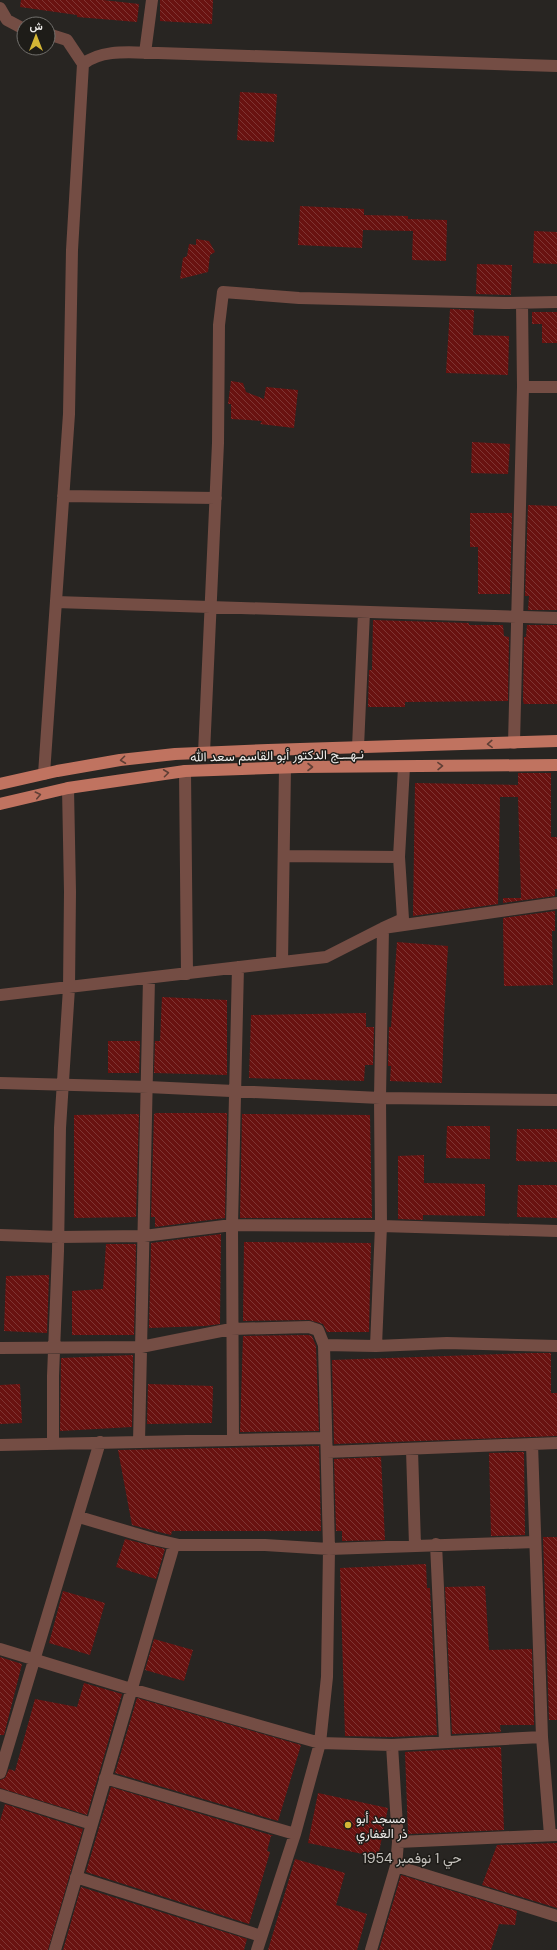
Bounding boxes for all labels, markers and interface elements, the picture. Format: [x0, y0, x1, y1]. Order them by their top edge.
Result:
north arrow [16, 16, 56, 56]
text: ش [29, 19, 43, 33]
one-way arrow [487, 739, 493, 748]
street label: نـهـــج الدكتور أبو القاسم سعد الله [190, 745, 364, 767]
one-way arrow [120, 755, 126, 764]
one-way arrow [437, 762, 443, 770]
one-way arrow [307, 763, 313, 771]
one-way arrow [163, 769, 169, 778]
one-way arrow [35, 791, 41, 799]
place label: مسجد أبو ذر الغفاري [356, 1810, 408, 1844]
marker: مسجد أبو ذر الغفاري [343, 1820, 353, 1830]
district label: حي 1 نوفمبر 1954 [362, 1849, 462, 1870]

